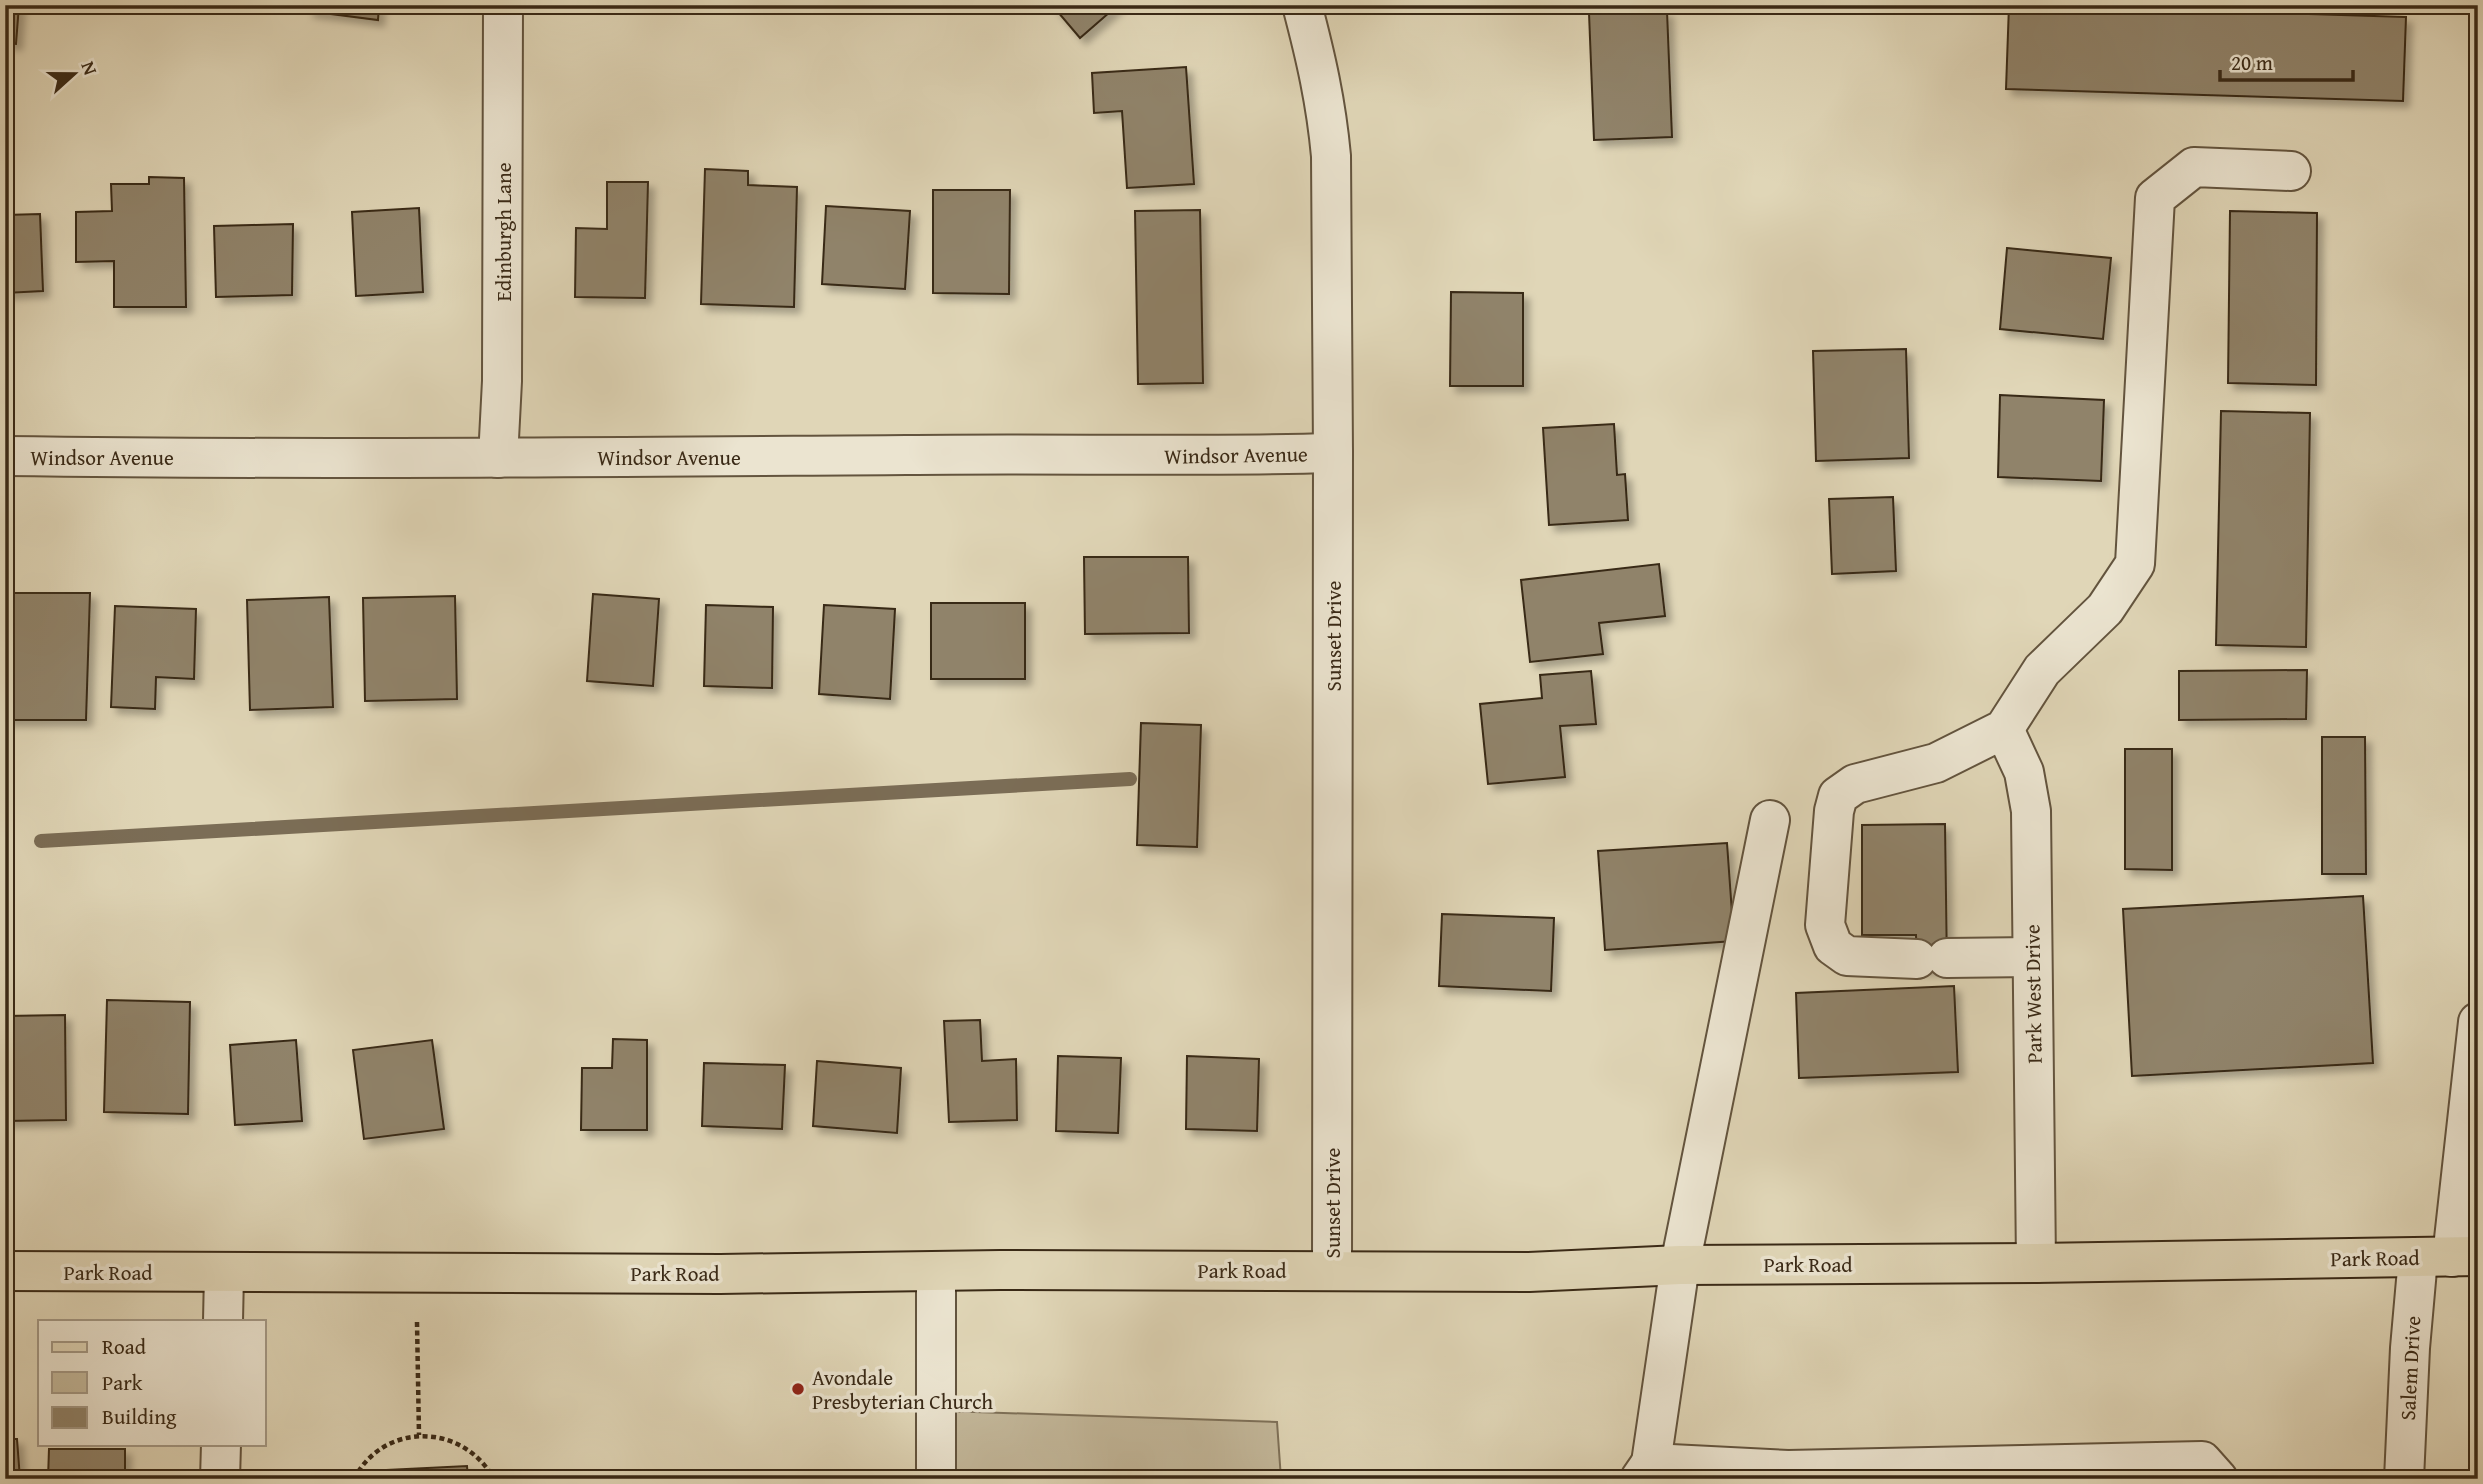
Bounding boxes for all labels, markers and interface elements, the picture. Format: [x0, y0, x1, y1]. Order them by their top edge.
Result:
north arrow [38, 38, 108, 108]
scale bar [2220, 38, 2354, 82]
text: 20 m [2231, 47, 2273, 78]
text: N [75, 57, 105, 79]
street label: Edinburgh Lane [488, 162, 519, 302]
street label: Windsor Avenue [1164, 438, 1308, 472]
street label: Windsor Avenue [30, 442, 174, 473]
street label: Windsor Avenue [597, 442, 741, 473]
street label: Sunset Drive [1318, 580, 1349, 691]
street label: Park West Drive [2016, 924, 2050, 1064]
street label: Sunset Drive [1317, 1147, 1348, 1258]
street label: Park Road [2330, 1242, 2421, 1274]
street label: Park Road [1763, 1249, 1853, 1280]
street label: Park Road [1197, 1255, 1287, 1286]
street label: Park Road [63, 1257, 153, 1288]
street label: Park Road [630, 1258, 720, 1289]
street label: Salem Drive [2392, 1315, 2428, 1421]
legend [38, 1320, 266, 1446]
text: Road [102, 1331, 147, 1362]
place label: Avondale Presbyterian Church [812, 1362, 993, 1417]
text: Park [102, 1367, 143, 1398]
marker: Avondale Presbyterian Church [790, 1381, 806, 1397]
text: Building [102, 1401, 177, 1432]

